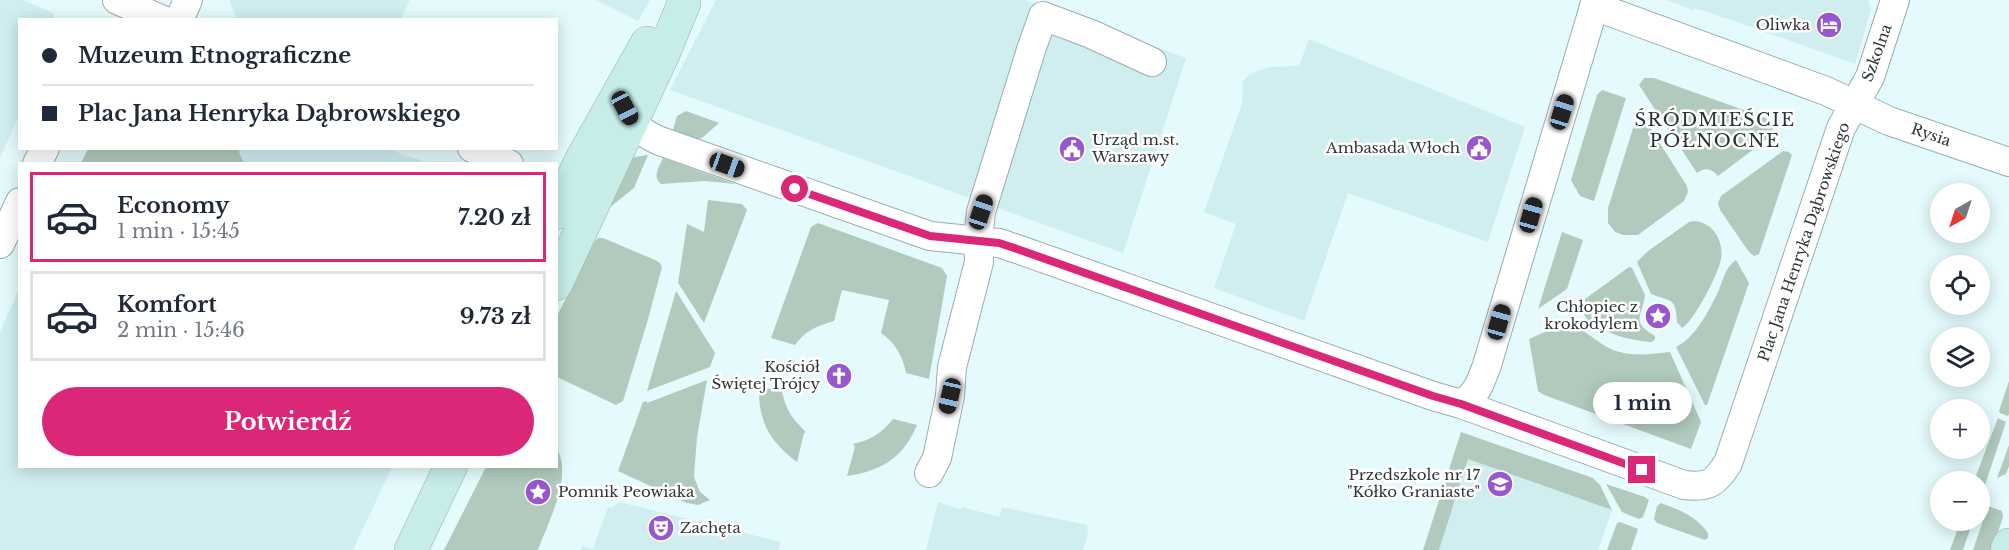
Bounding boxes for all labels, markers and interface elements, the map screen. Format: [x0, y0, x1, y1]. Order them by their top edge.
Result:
hotel icon: Oliwka [1814, 10, 1844, 40]
place label: Oliwka [1756, 15, 1811, 34]
street label: Szkolna [1857, 21, 1896, 84]
text: Muzeum Etnograficzne [78, 42, 351, 69]
car [609, 88, 641, 128]
car [1548, 92, 1576, 132]
text: Plac Jana Henryka Dąbrowskiego [78, 100, 460, 127]
district label: ŚRÓDMIEŚCIE PÓŁNOCNE [1634, 108, 1796, 152]
street label: Plac Jana Henryka Dąbrowskiego [1754, 119, 1854, 364]
street label: Rysia [1909, 119, 1954, 150]
place label: Urząd m.st. Warszawy [1091, 130, 1179, 166]
public building icon: Ambasada Włoch [1464, 133, 1494, 163]
public building icon: Urząd m.st. Warszawy [1057, 134, 1087, 164]
place label: Ambasada Włoch [1325, 138, 1460, 157]
car [707, 150, 747, 180]
route start [781, 175, 808, 202]
north arrow [1930, 183, 1990, 243]
map controls [1930, 183, 1990, 531]
icon: car [45, 190, 99, 244]
text: Economy [117, 192, 229, 219]
car [967, 192, 995, 232]
car [1517, 195, 1545, 235]
text: 7.20 zł [458, 204, 531, 231]
text: 1 min · 15:45 [117, 219, 240, 243]
button: locate [1930, 255, 1990, 315]
icon: car [45, 289, 99, 343]
text: Komfort [117, 291, 217, 318]
place label: Chłopiec z krokodylem [1544, 297, 1638, 333]
place icon: Chłopiec z krokodylem [1643, 301, 1673, 331]
car [1485, 302, 1513, 342]
text: 9.73 zł [460, 303, 531, 330]
text: 2 min · 15:46 [117, 318, 245, 342]
button: layers [1930, 327, 1990, 387]
place label: Kościół Świętej Trójcy [711, 357, 820, 393]
church icon: Kościół Świętej Trójcy [824, 361, 854, 391]
car [937, 376, 963, 416]
callout: 1 min [1592, 383, 1692, 425]
button: Potwierdź [42, 387, 534, 456]
text: 1 min [1614, 391, 1671, 415]
button: + [1930, 399, 1990, 459]
route end [1628, 456, 1655, 483]
place label: Przedszkole nr 17 "Kółko Graniaste" [1347, 465, 1480, 501]
school or university icon: Przedszkole nr 17 "Kółko Graniaste" [1485, 469, 1515, 499]
button: − [1930, 471, 1990, 531]
place icon: Pomnik Peowiaka [523, 477, 553, 507]
place label: Pomnik Peowiaka [558, 482, 695, 501]
theatre icon: Zachęta [646, 513, 676, 543]
place label: Zachęta [680, 518, 741, 537]

